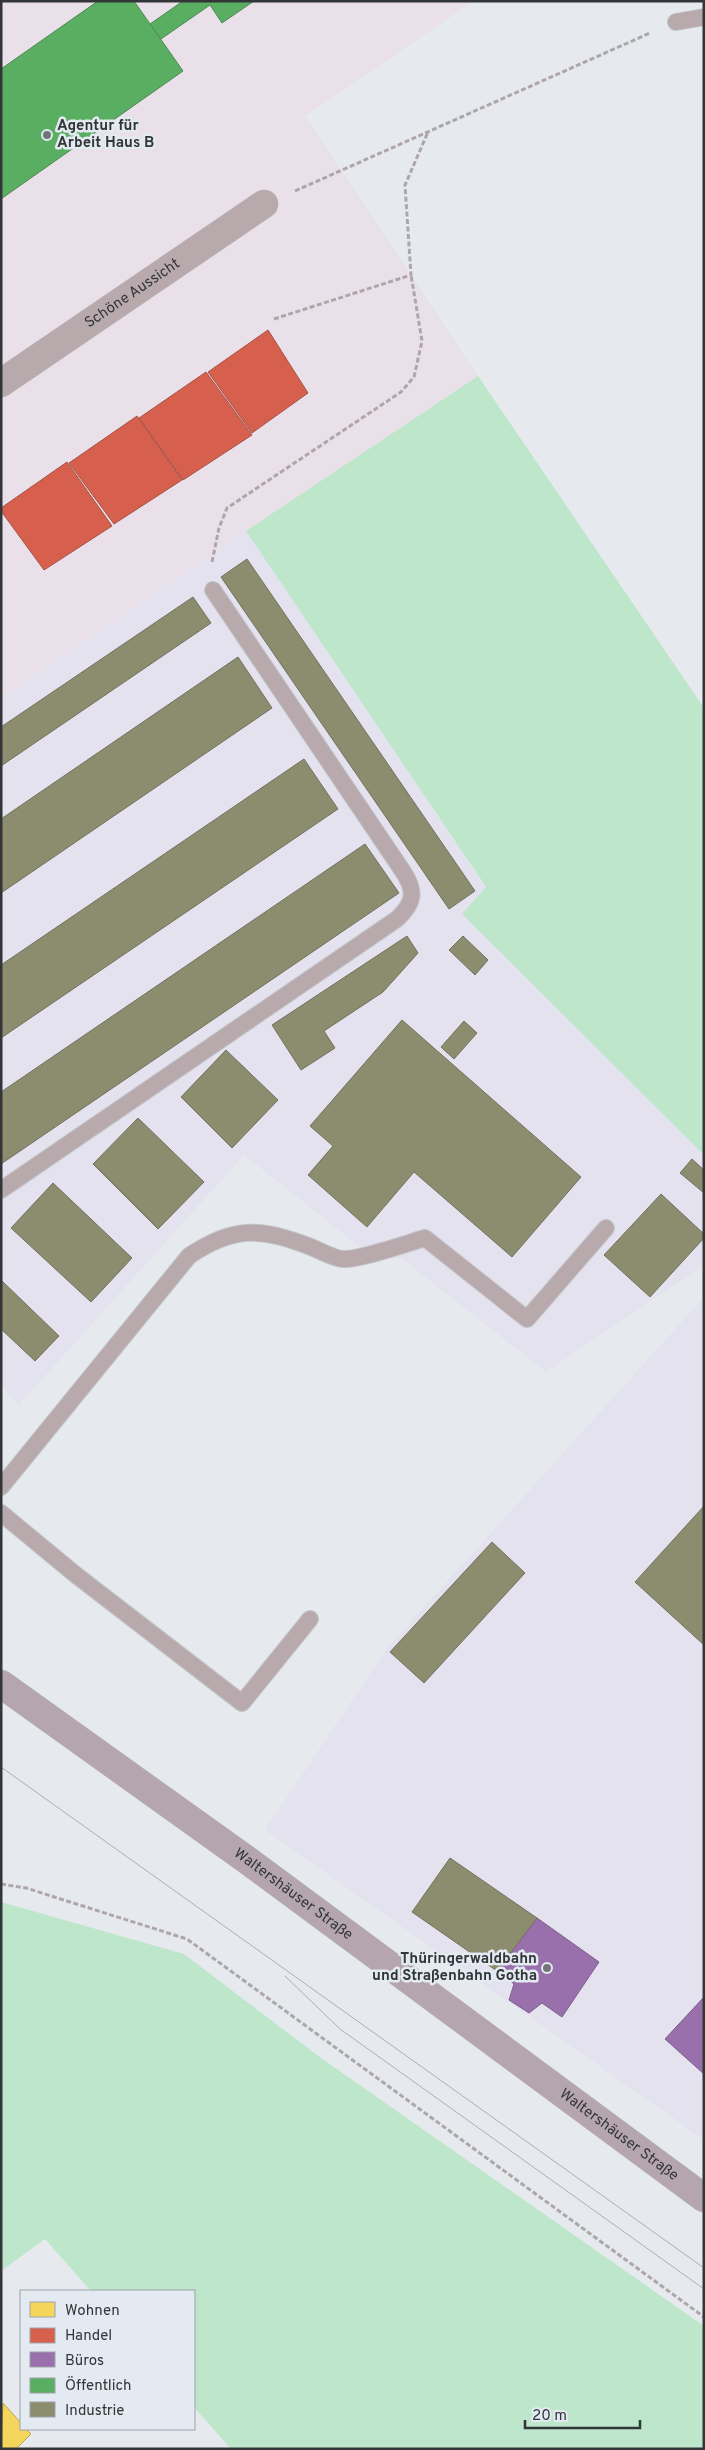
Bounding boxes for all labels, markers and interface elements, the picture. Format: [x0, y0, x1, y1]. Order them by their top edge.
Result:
place label: Agentur für Arbeit Haus B [57, 117, 154, 153]
marker: Agentur für Arbeit Haus B [41, 129, 53, 141]
street label: Schöne Aussicht [81, 254, 184, 333]
street label: Waltershäuser Straße [230, 1844, 357, 1945]
place label: Thüringerwaldbahn und Straßenbahn Gotha [372, 1950, 537, 1986]
marker: Thüringerwaldbahn und Straßenbahn Gotha [541, 1962, 553, 1974]
street label: Waltershäuser Straße [555, 2085, 682, 2185]
legend [20, 2290, 195, 2430]
text: Wohnen [65, 2302, 120, 2321]
text: Handel [65, 2327, 112, 2346]
text: Büros [65, 2352, 104, 2371]
text: Öffentlich [65, 2376, 132, 2396]
scale bar [525, 2398, 640, 2430]
text: Industrie [65, 2402, 124, 2421]
text: 20 m [532, 2407, 567, 2426]

